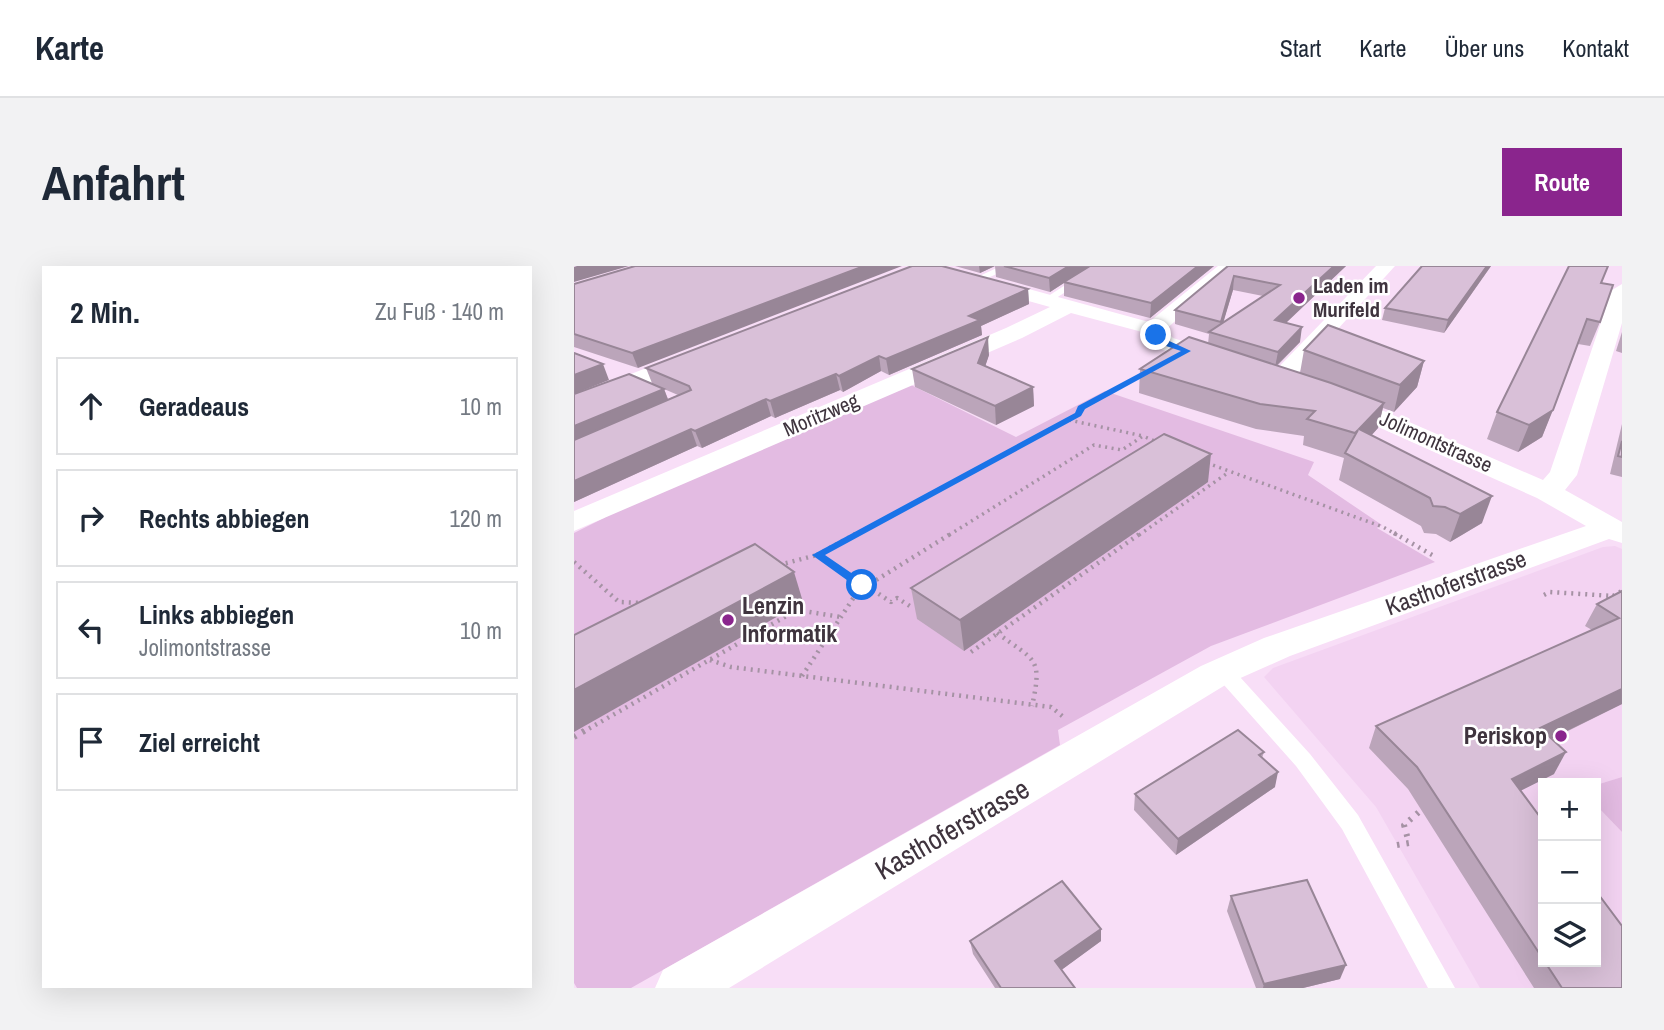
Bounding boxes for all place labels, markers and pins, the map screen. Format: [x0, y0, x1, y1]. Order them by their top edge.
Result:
place label: Laden im Murifeld [1313, 271, 1389, 324]
marker: Laden im Murifeld [1291, 290, 1307, 306]
place label: Lenzin Informatik [742, 589, 837, 649]
marker: Lenzin Informatik [720, 612, 736, 628]
place label: Periskop [1464, 719, 1547, 751]
marker: Periskop [1553, 728, 1569, 744]

